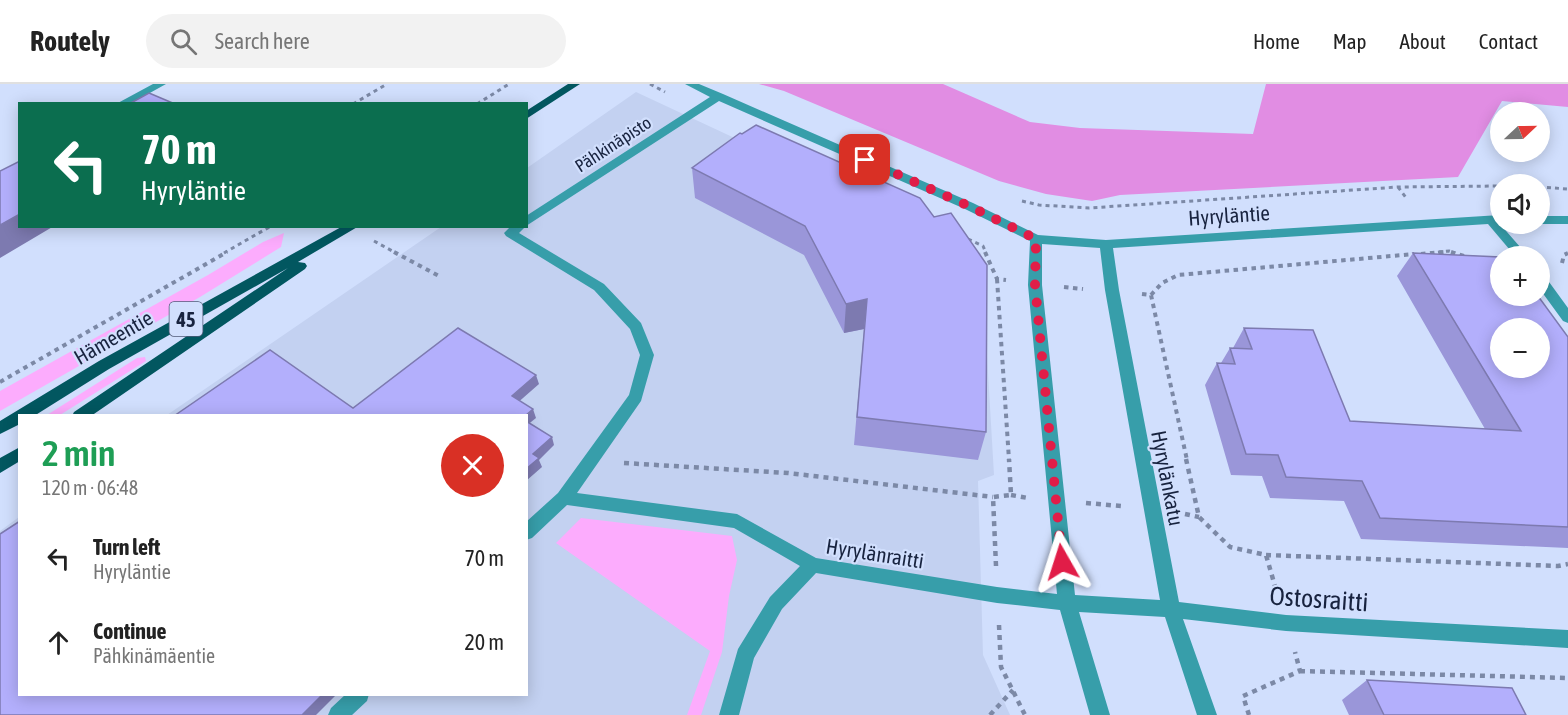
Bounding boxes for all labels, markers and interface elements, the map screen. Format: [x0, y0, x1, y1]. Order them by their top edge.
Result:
search box [146, 14, 566, 68]
text: Routely [30, 25, 110, 57]
icon: search [167, 25, 200, 58]
text: Search here [215, 28, 310, 54]
text: Home [1253, 29, 1300, 53]
text: Map [1333, 29, 1367, 53]
text: About [1400, 29, 1446, 53]
text: Contact [1479, 29, 1538, 53]
north arrow [1490, 102, 1550, 162]
map controls [1490, 102, 1550, 378]
street label: Pähkinäpisto [571, 112, 655, 176]
text: 70 m [141, 125, 216, 173]
icon: left [42, 126, 120, 204]
pin [839, 134, 890, 185]
icon: arrive [848, 143, 881, 176]
button: sound [1490, 174, 1550, 234]
text: Hyryläntie [141, 175, 246, 206]
street label: Hyryläntie [1187, 200, 1271, 230]
button: + [1490, 246, 1550, 306]
road number: 45 [170, 302, 202, 336]
street label: Hämeentie [69, 305, 157, 369]
button: − [1490, 318, 1550, 378]
street label: Hyrylänkatu [1147, 428, 1189, 528]
text: 2 min [42, 432, 116, 474]
button: close [441, 434, 504, 497]
text: 120 m · 06:48 [42, 476, 138, 499]
position arrow [1030, 530, 1094, 594]
street label: Hyrylänraitti [824, 533, 926, 573]
text: Turn left [93, 534, 160, 560]
icon: left [42, 542, 75, 575]
text: 70 m [464, 545, 504, 571]
text: Hyryläntie [93, 560, 171, 583]
street label: Ostosraitti [1268, 581, 1370, 617]
text: Continue [93, 618, 167, 644]
icon: ahead [42, 626, 75, 659]
text: 20 m [464, 629, 504, 655]
text: Pähkinämäentie [93, 644, 215, 667]

